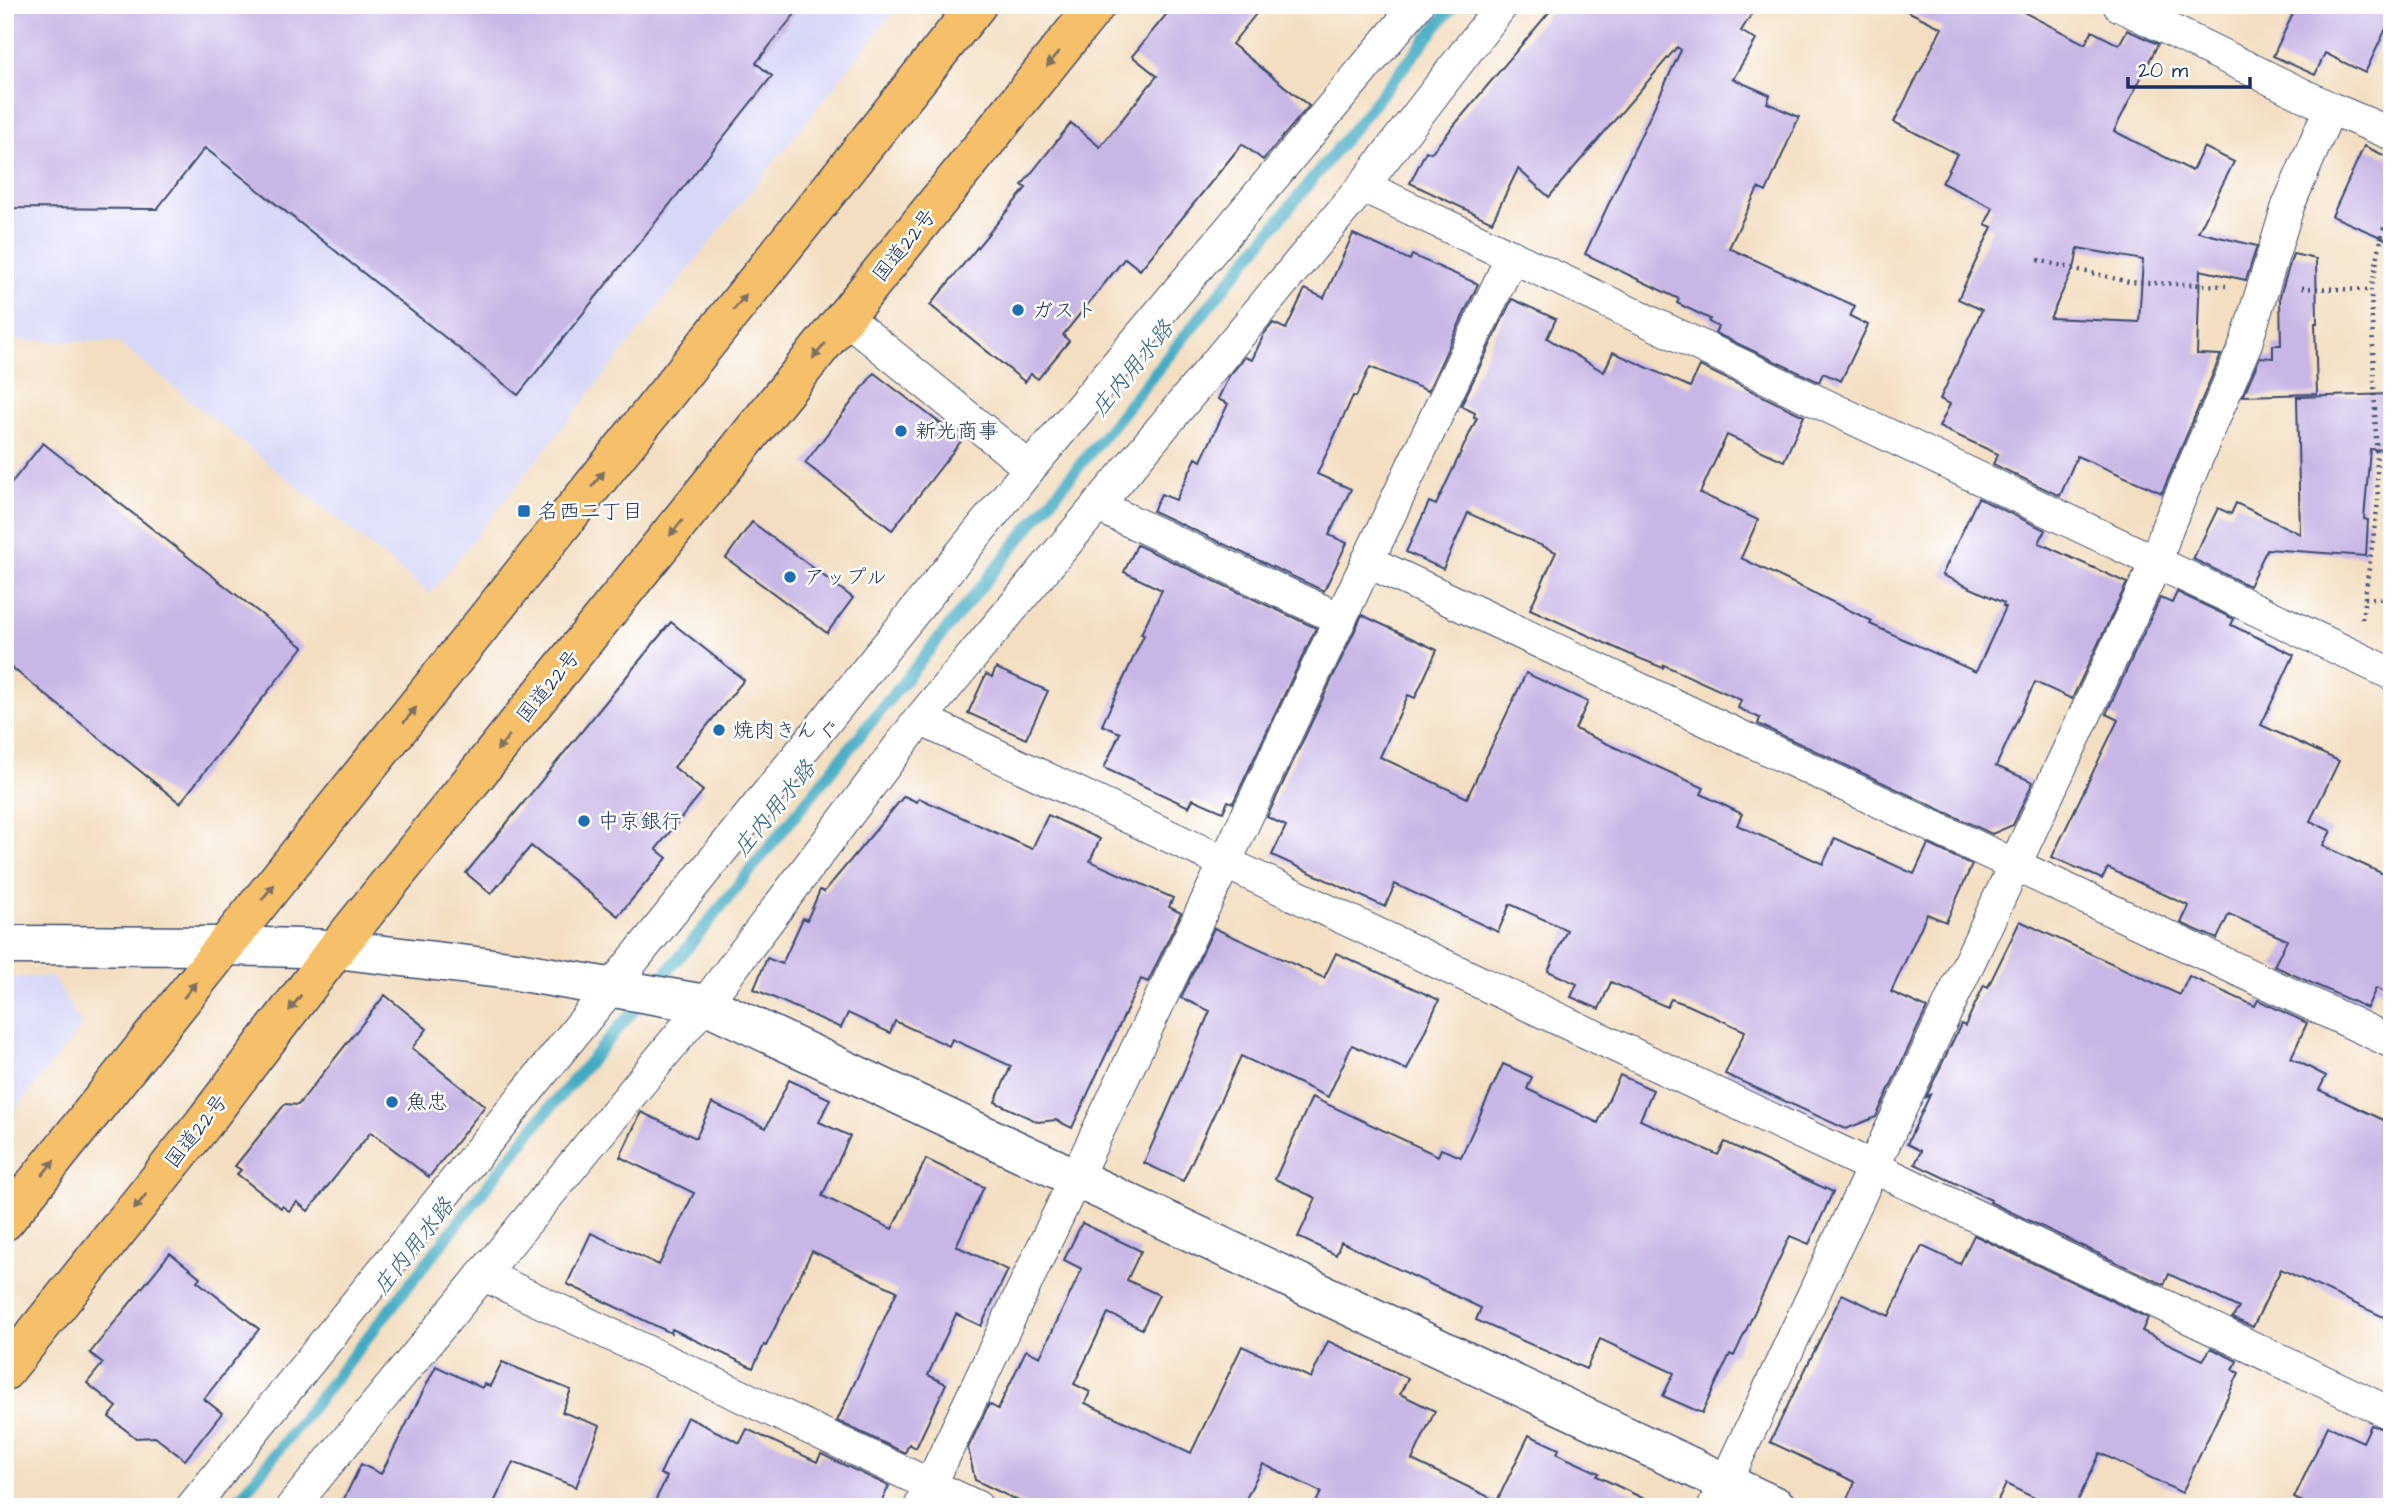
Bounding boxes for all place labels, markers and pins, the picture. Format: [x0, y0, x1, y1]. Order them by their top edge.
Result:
place label: ガスト [1032, 296, 1097, 325]
marker: ガスト [1010, 302, 1026, 318]
place label: 新光商事 [915, 417, 999, 446]
marker: 新光商事 [893, 423, 909, 439]
place label: 名西二丁目 [538, 497, 643, 526]
marker: 名西二丁目 [516, 503, 532, 519]
place label: アップル [804, 563, 887, 592]
marker: アップル [782, 569, 798, 585]
place label: 焼肉きんぐ [733, 716, 838, 745]
marker: 焼肉きんぐ [711, 722, 727, 738]
place label: 中京銀行 [598, 807, 682, 836]
marker: 中京銀行 [576, 813, 592, 829]
place label: 魚忠 [406, 1088, 448, 1117]
marker: 魚忠 [384, 1094, 400, 1110]

